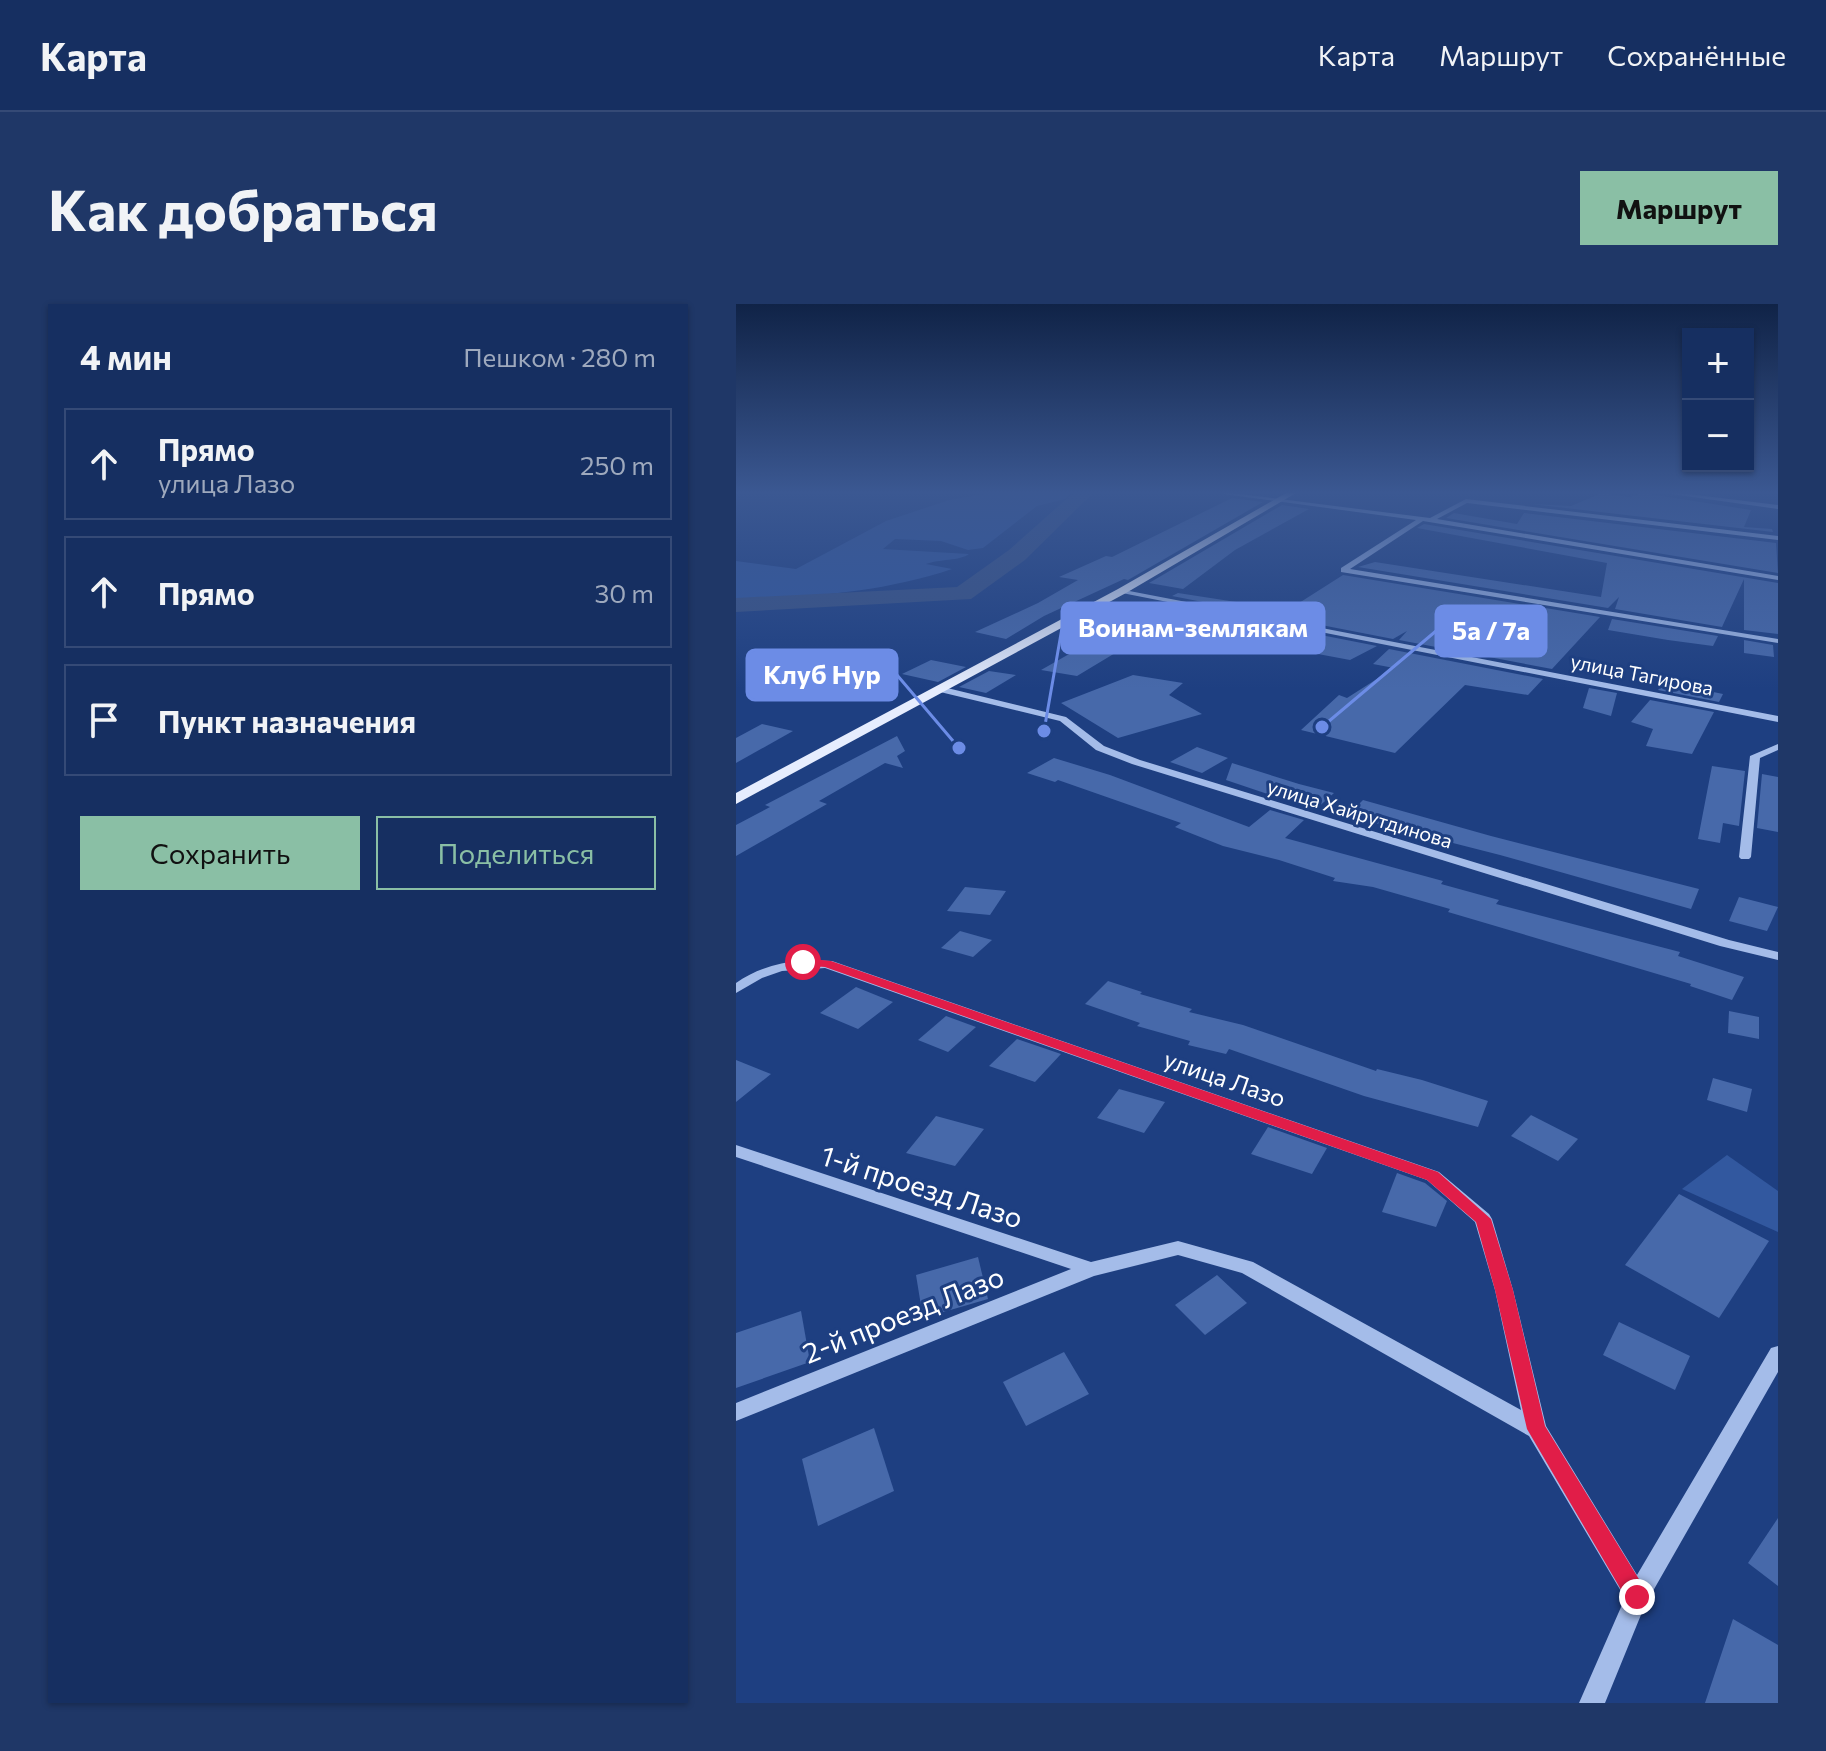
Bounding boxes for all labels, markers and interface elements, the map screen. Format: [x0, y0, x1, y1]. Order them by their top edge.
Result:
text: Карта [40, 32, 147, 79]
text: Карта [1318, 38, 1395, 72]
text: Маршрут [1439, 38, 1563, 72]
text: Сохранённые [1607, 38, 1786, 72]
button: Маршрут [1580, 171, 1778, 245]
text: Как добраться [48, 174, 438, 243]
map controls [1682, 328, 1754, 472]
button: + [1682, 328, 1754, 400]
text: 4 мин [80, 335, 172, 377]
text: Пешком · 280 m [463, 341, 656, 372]
button: − [1682, 400, 1754, 472]
text: Прямо [158, 430, 255, 467]
icon: ahead [82, 442, 126, 486]
text: 250 m [580, 449, 654, 480]
text: улица Лазо [158, 467, 295, 498]
icon: ahead [82, 570, 126, 614]
text: Прямо [158, 574, 255, 611]
text: 30 m [595, 577, 654, 608]
callout: Воинам-землякам [1062, 603, 1324, 653]
callout: 5а / 7а [1436, 606, 1546, 656]
text: Воинам-землякам [1078, 611, 1308, 642]
text: 5а / 7а [1452, 614, 1530, 645]
street label: улица Тагирова [1569, 648, 1715, 700]
callout: Клуб Нур [747, 650, 897, 700]
text: Клуб Нур [763, 658, 881, 689]
icon: arrive [82, 698, 126, 742]
text: Пункт назначения [158, 702, 416, 739]
street label: улица Хайрутдинова [1265, 773, 1455, 853]
button: Сохранить [80, 816, 360, 890]
button: Поделиться [376, 816, 656, 890]
route start [785, 944, 821, 980]
street label: улица Лазо [1160, 1044, 1290, 1112]
street label: 1-й проезд Лазо [817, 1137, 1027, 1235]
street label: 2-й проезд Лазо [798, 1258, 1008, 1370]
route end [1619, 1579, 1655, 1615]

